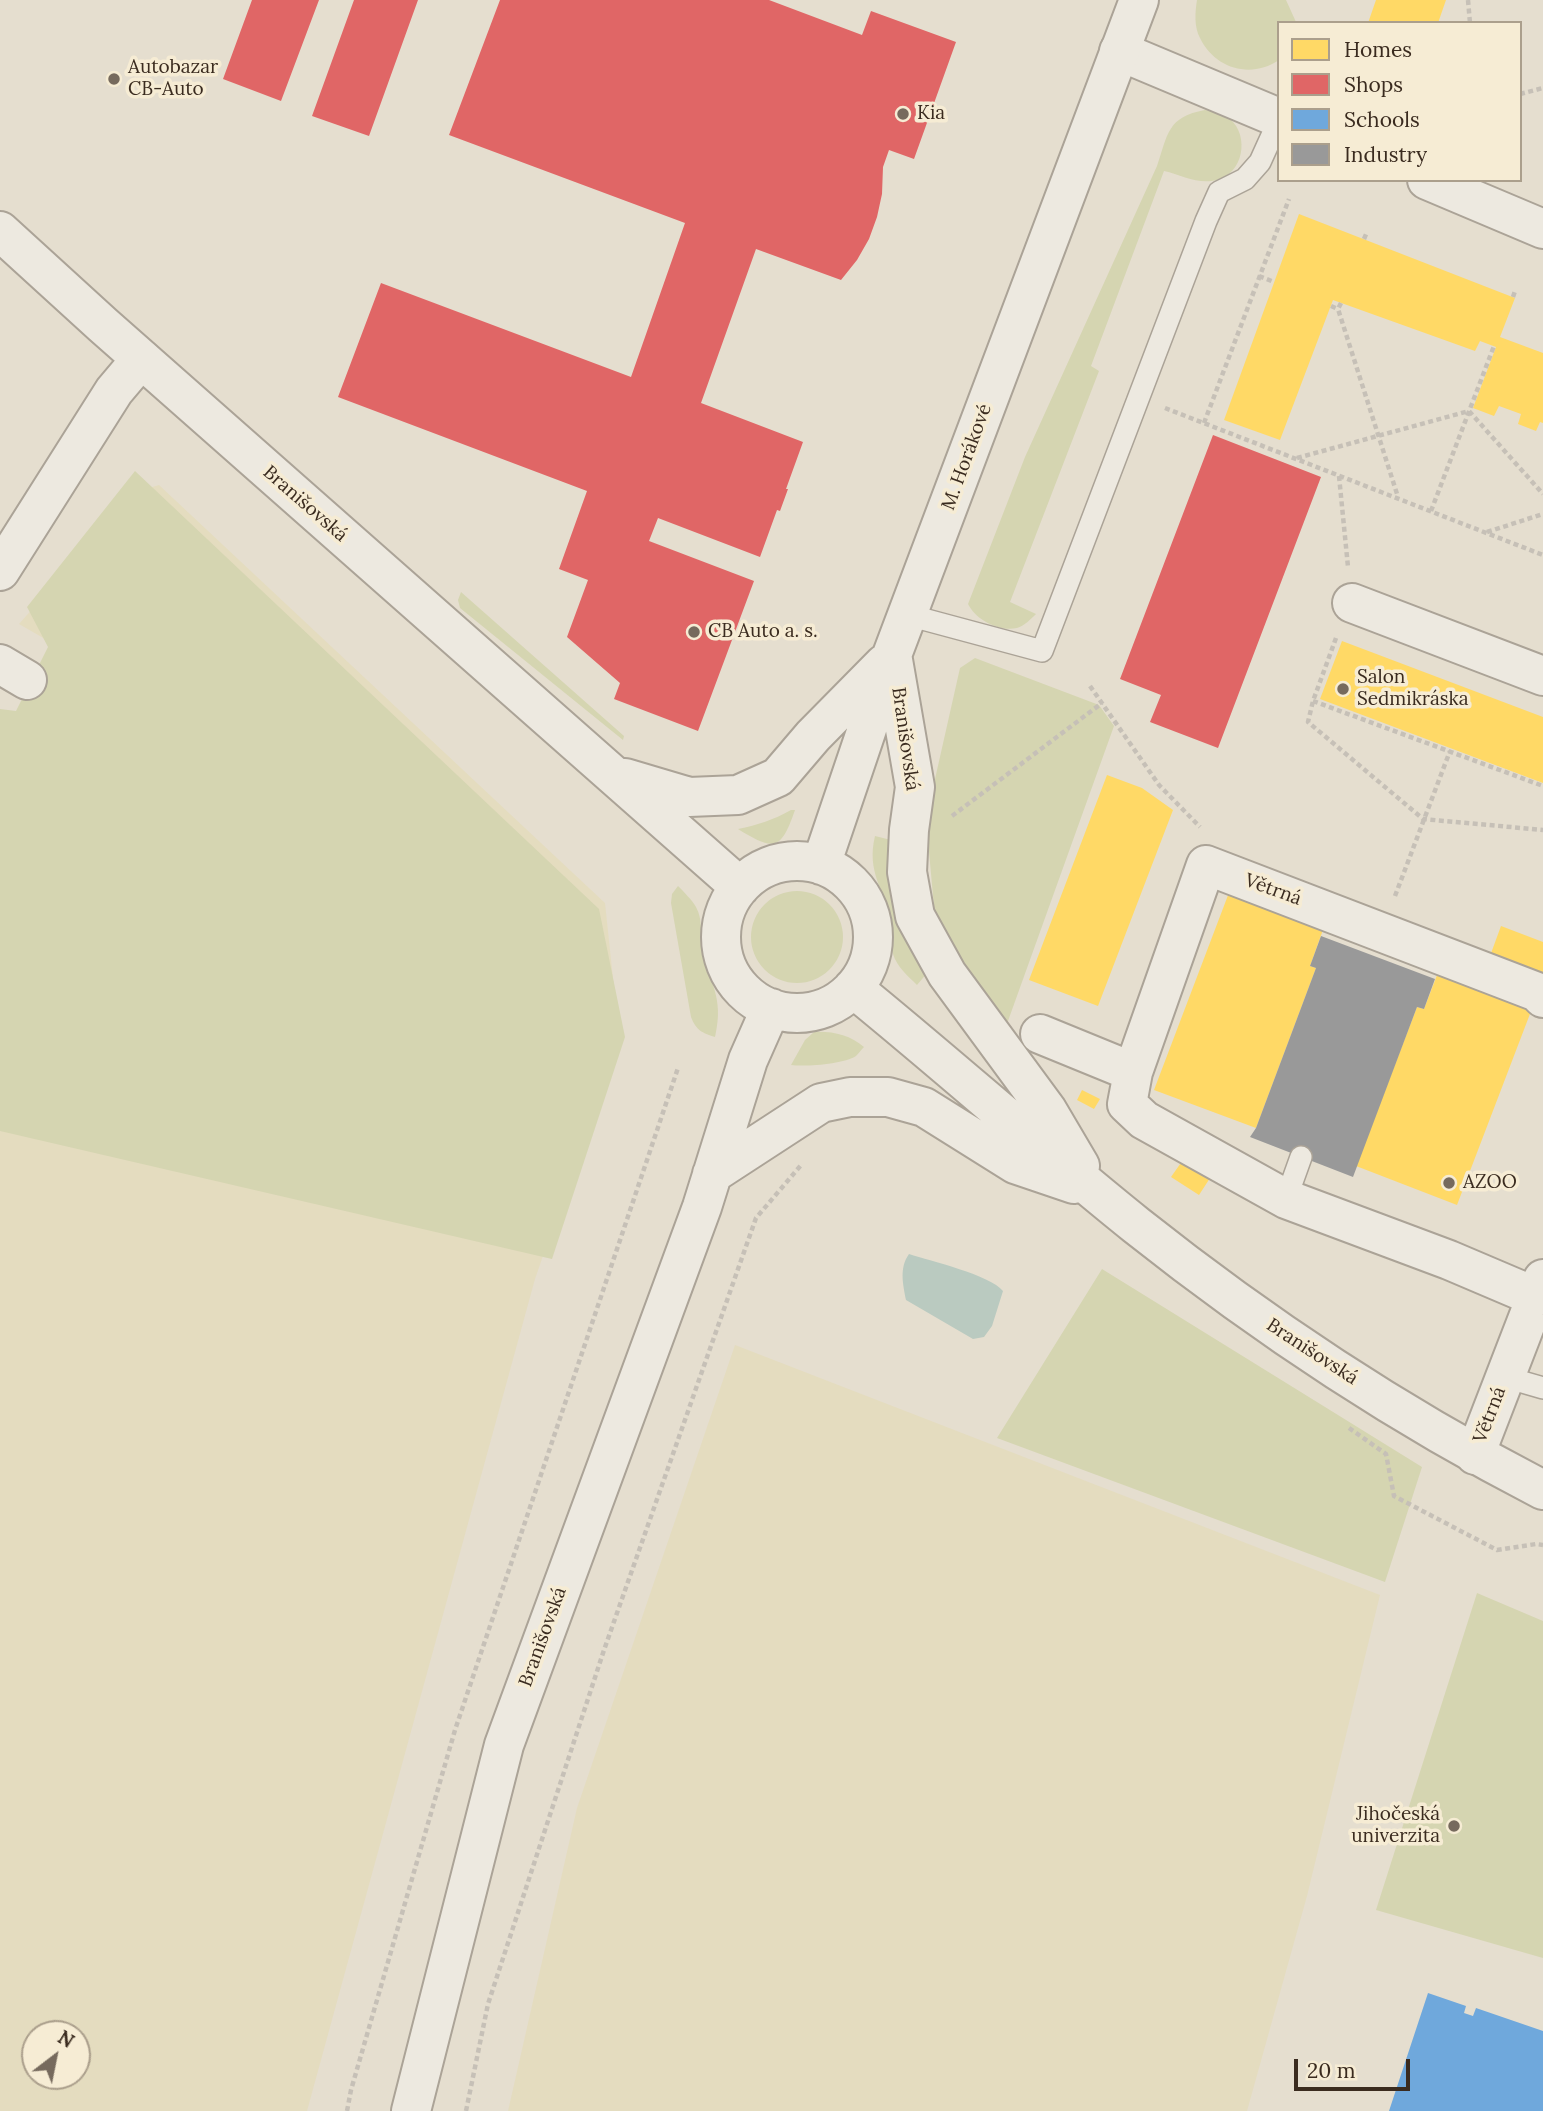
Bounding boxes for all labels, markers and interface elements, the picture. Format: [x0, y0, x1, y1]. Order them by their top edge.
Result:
legend [1277, 21, 1522, 182]
text: Homes [1344, 36, 1412, 63]
place label: Autobazar CB-Auto [128, 57, 218, 101]
marker: Autobazar CB-Auto [106, 71, 122, 87]
text: Shops [1344, 71, 1403, 98]
place label: Kia [917, 103, 945, 125]
marker: Kia [895, 106, 911, 122]
text: Schools [1344, 106, 1420, 133]
text: Industry [1344, 141, 1427, 168]
street label: M. Horákové [937, 401, 997, 513]
street label: Branišovská [258, 461, 352, 547]
place label: CB Auto a. s. [708, 621, 818, 643]
marker: CB Auto a. s. [686, 624, 702, 640]
place label: Salon Sedmikráska [1357, 667, 1469, 711]
marker: Salon Sedmikráska [1335, 681, 1351, 697]
street label: Branišovská [886, 686, 924, 792]
street label: Větrná [1241, 869, 1305, 911]
place label: AZOO [1463, 1172, 1517, 1194]
marker: AZOO [1441, 1175, 1457, 1191]
street label: Branišovská [1262, 1314, 1362, 1390]
street label: Větrná [1469, 1383, 1511, 1447]
street label: Branišovská [514, 1584, 572, 1690]
place label: Jihočeská univerzita [1351, 1804, 1440, 1848]
marker: Jihočeská univerzita [1446, 1818, 1462, 1834]
north arrow [21, 2020, 91, 2090]
text: N [53, 2025, 79, 2053]
scale bar [1298, 2044, 1414, 2088]
text: 20 m [1307, 2057, 1356, 2084]

